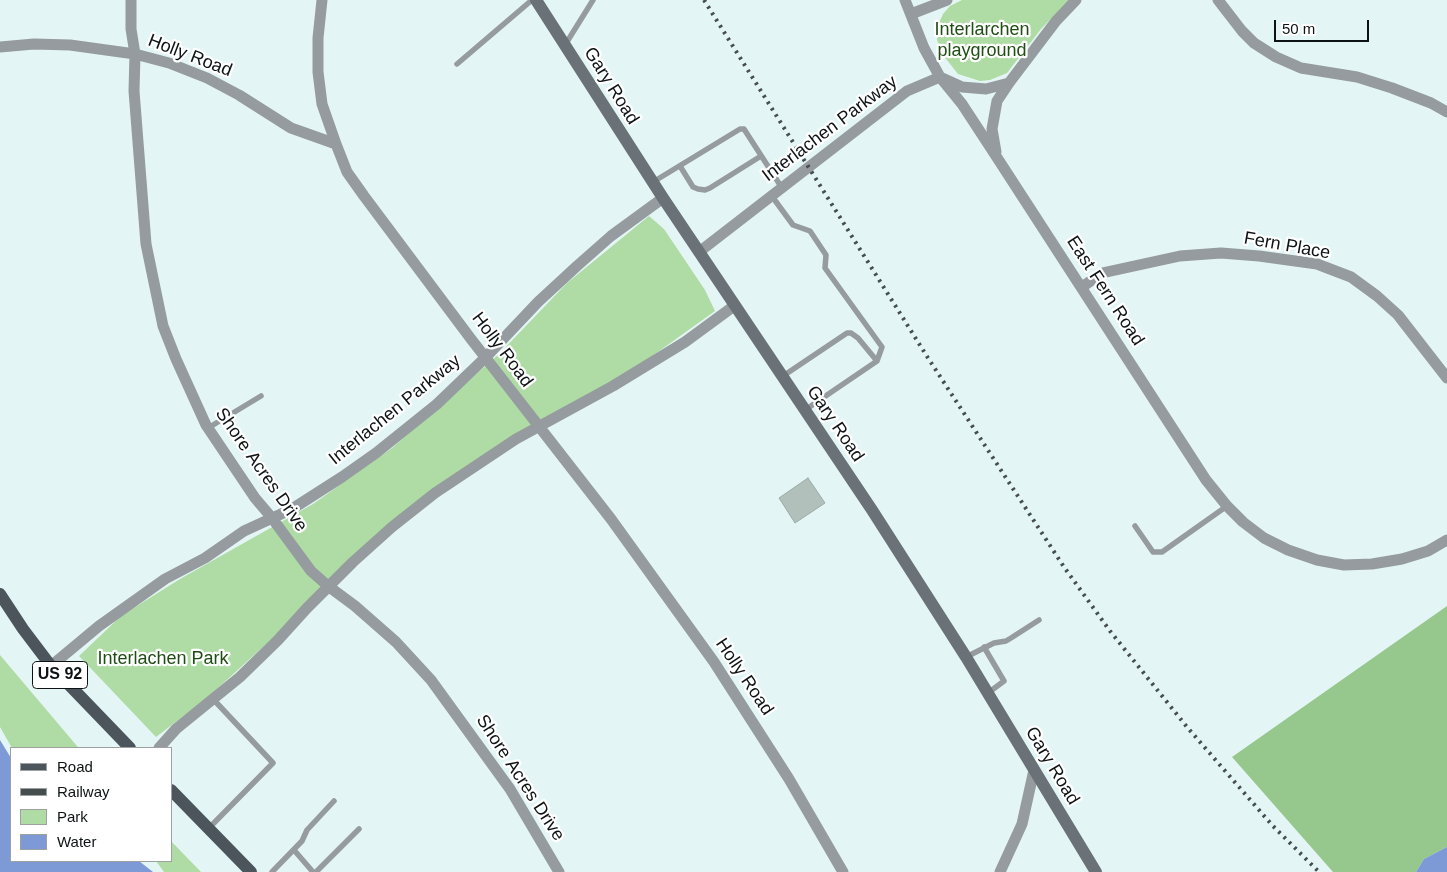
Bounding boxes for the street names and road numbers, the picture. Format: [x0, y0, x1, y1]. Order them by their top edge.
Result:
street label: Holly Road [145, 30, 235, 82]
street label: Gary Road [579, 43, 643, 129]
street label: Interlachen Parkway [758, 71, 902, 187]
street label: Fern Place [1242, 228, 1332, 264]
street label: East Fern Road [1062, 232, 1148, 350]
street label: Holly Road [467, 308, 537, 392]
street label: Interlachen Parkway [325, 350, 465, 470]
street label: Gary Road [802, 382, 868, 466]
street label: Shore Acres Drive [210, 404, 312, 536]
street label: Holly Road [710, 634, 778, 720]
road number: US 92 [32, 662, 88, 688]
street label: Shore Acres Drive [471, 711, 569, 845]
street label: Gary Road [1020, 723, 1084, 809]

